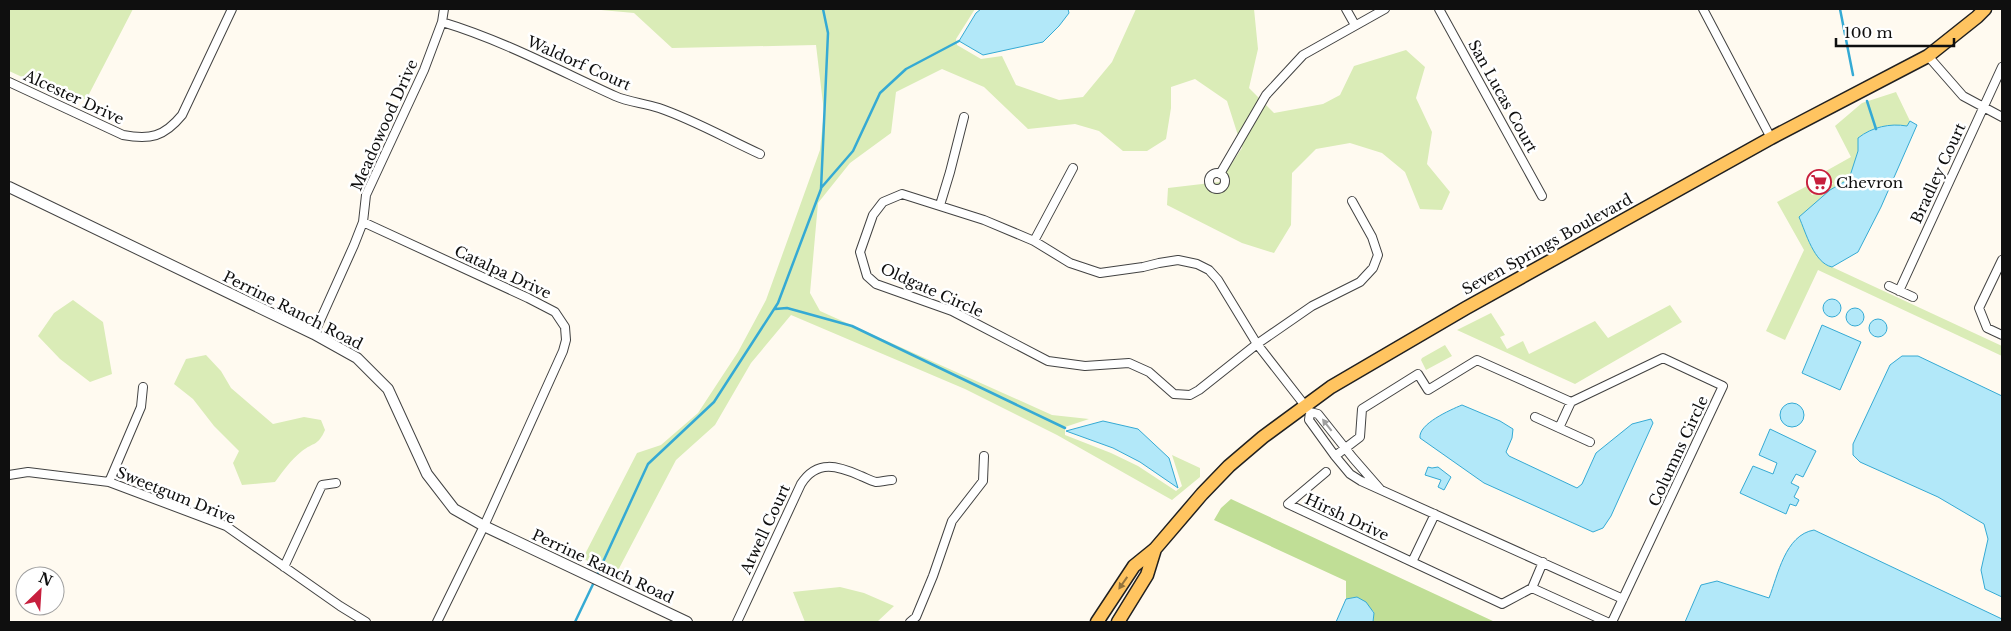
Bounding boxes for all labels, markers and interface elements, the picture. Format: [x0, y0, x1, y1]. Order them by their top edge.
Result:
scale bar [1836, 15, 1954, 47]
text: 100 m [1844, 23, 1893, 42]
street label: Waldorf Court [523, 31, 634, 95]
street label: San Lucas Court [1464, 36, 1542, 156]
street label: Meadowood Drive [346, 56, 422, 194]
street label: Alcester Drive [20, 65, 127, 128]
street label: Bradley Court [1906, 120, 1970, 226]
supermarket icon: Chevron [1806, 169, 1832, 195]
place label: Chevron [1836, 173, 1903, 192]
street label: Seven Springs Boulevard [1459, 189, 1635, 299]
street label: Catalpa Drive [452, 241, 554, 303]
street label: Oldgate Circle [878, 259, 986, 321]
street label: Perrine Ranch Road [220, 267, 366, 353]
street label: Columns Circle [1644, 393, 1712, 509]
one-way arrow [1321, 419, 1332, 432]
street label: Sweetgum Drive [114, 462, 238, 528]
street label: Atwell Court [735, 481, 794, 578]
street label: Hirsh Drive [1302, 489, 1392, 545]
street label: Perrine Ranch Road [529, 525, 677, 607]
north arrow [15, 566, 65, 616]
text: N [36, 568, 55, 590]
one-way arrow [1118, 576, 1128, 589]

